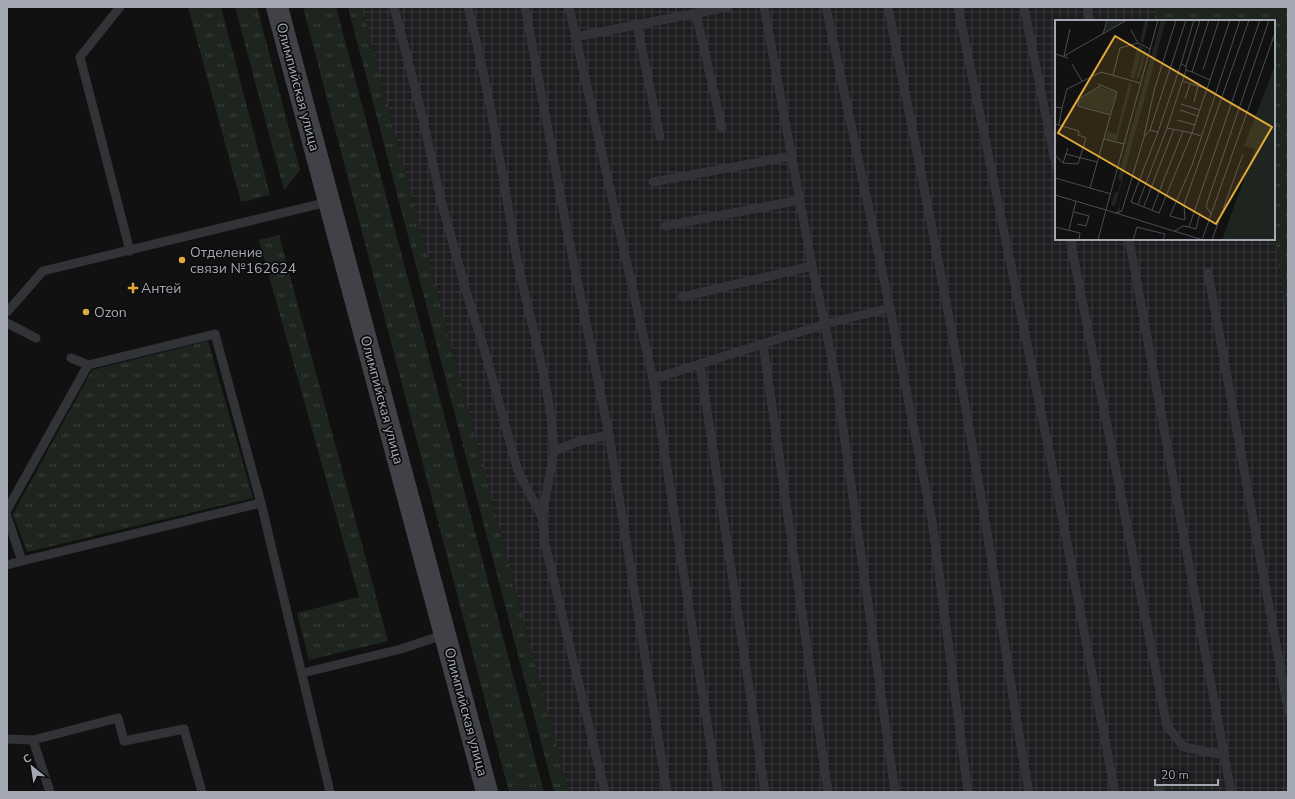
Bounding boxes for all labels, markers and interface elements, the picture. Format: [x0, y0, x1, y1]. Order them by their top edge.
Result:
inset map [1055, 20, 1275, 240]
street label: Олимпийская улица [272, 21, 324, 153]
place label: Отделение связи №162624 [190, 243, 296, 278]
marker: Отделение связи №162624 [177, 255, 187, 265]
place label: Антей [141, 279, 181, 298]
marker: Антей [128, 283, 138, 293]
place label: Ozon [94, 303, 127, 322]
marker: Ozon [81, 307, 91, 317]
street label: Олимпийская улица [356, 334, 408, 466]
street label: Олимпийская улица [440, 646, 492, 778]
north arrow [12, 747, 52, 787]
text: С [20, 750, 35, 767]
scale bar [1155, 761, 1218, 787]
text: 20 m [1161, 767, 1189, 783]

